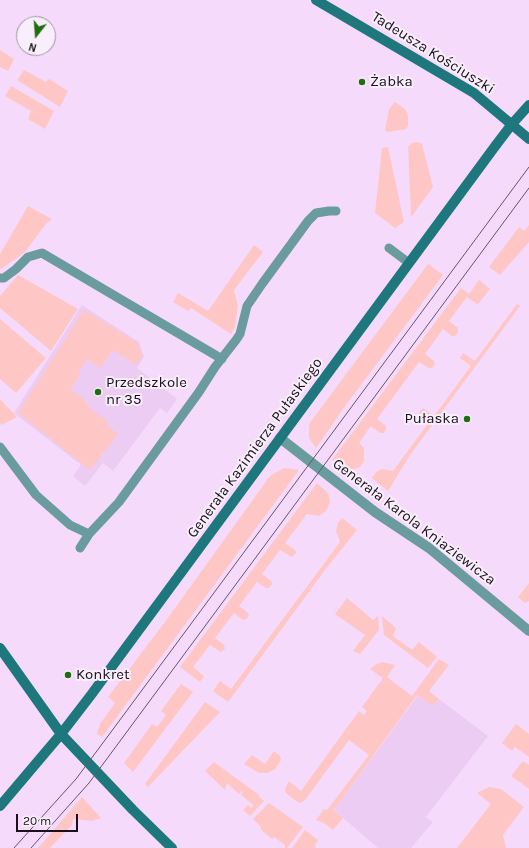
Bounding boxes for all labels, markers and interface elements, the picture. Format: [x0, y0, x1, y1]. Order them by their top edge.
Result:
street label: Tadeusza Kościuszki [368, 8, 498, 98]
north arrow [16, 16, 56, 56]
text: N [27, 40, 38, 54]
place label: Żabka [370, 73, 413, 91]
marker: Żabka [357, 77, 367, 87]
street label: Generała Kazimierza Pułaskiego [184, 354, 326, 542]
place label: Przedszkole nr 35 [106, 374, 187, 409]
marker: Przedszkole nr 35 [93, 387, 103, 397]
place label: Pułaska [405, 410, 459, 428]
marker: Pułaska [462, 414, 472, 424]
street label: Generała Karola Kniaziewicza [329, 455, 499, 589]
place label: Konkret [76, 666, 130, 684]
marker: Konkret [63, 670, 73, 680]
scale bar [18, 806, 80, 832]
text: 20 m [23, 814, 51, 828]

